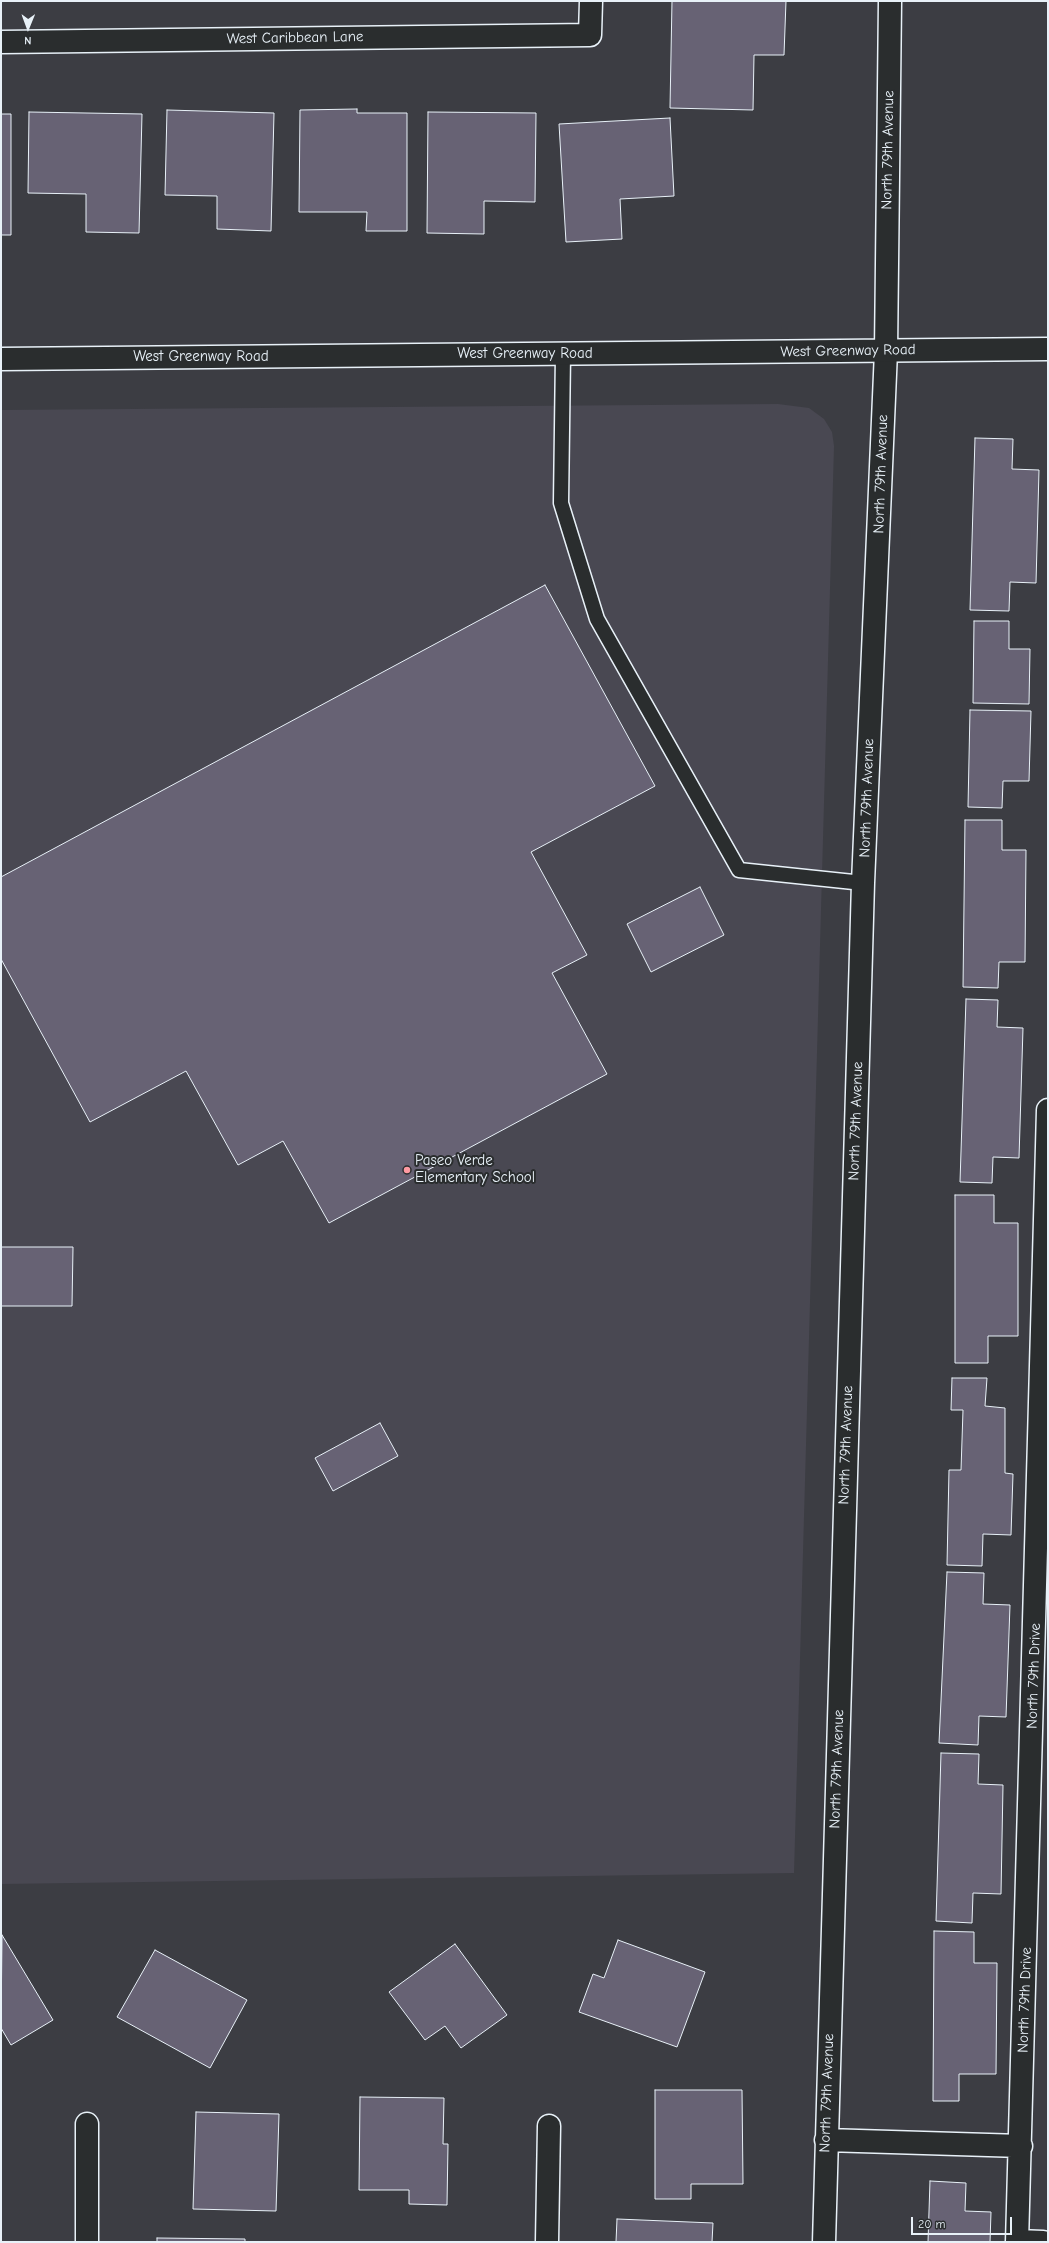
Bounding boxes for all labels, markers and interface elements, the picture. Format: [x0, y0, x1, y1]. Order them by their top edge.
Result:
north arrow [8, 8, 48, 48]
street label: West Caribbean Lane [226, 28, 364, 48]
text: N [24, 34, 31, 47]
street label: North 79th Avenue [878, 90, 898, 210]
street label: West Greenway Road [780, 341, 916, 361]
street label: West Greenway Road [457, 345, 593, 363]
street label: West Greenway Road [133, 348, 269, 366]
street label: North 79th Avenue [870, 414, 892, 534]
street label: North 79th Avenue [856, 738, 878, 858]
street label: North 79th Avenue [845, 1061, 867, 1181]
place label: Paseo Verde Elementary School [415, 1152, 535, 1187]
marker: Paseo Verde Elementary School [402, 1165, 412, 1175]
street label: North 79th Avenue [835, 1385, 857, 1505]
street label: North 79th Drive [1023, 1623, 1045, 1729]
street label: North 79th Avenue [826, 1709, 848, 1829]
street label: North 79th Drive [1014, 1947, 1036, 2053]
street label: North 79th Avenue [816, 2033, 838, 2153]
scale bar [913, 2209, 1014, 2235]
text: 20 m [918, 2217, 946, 2231]

